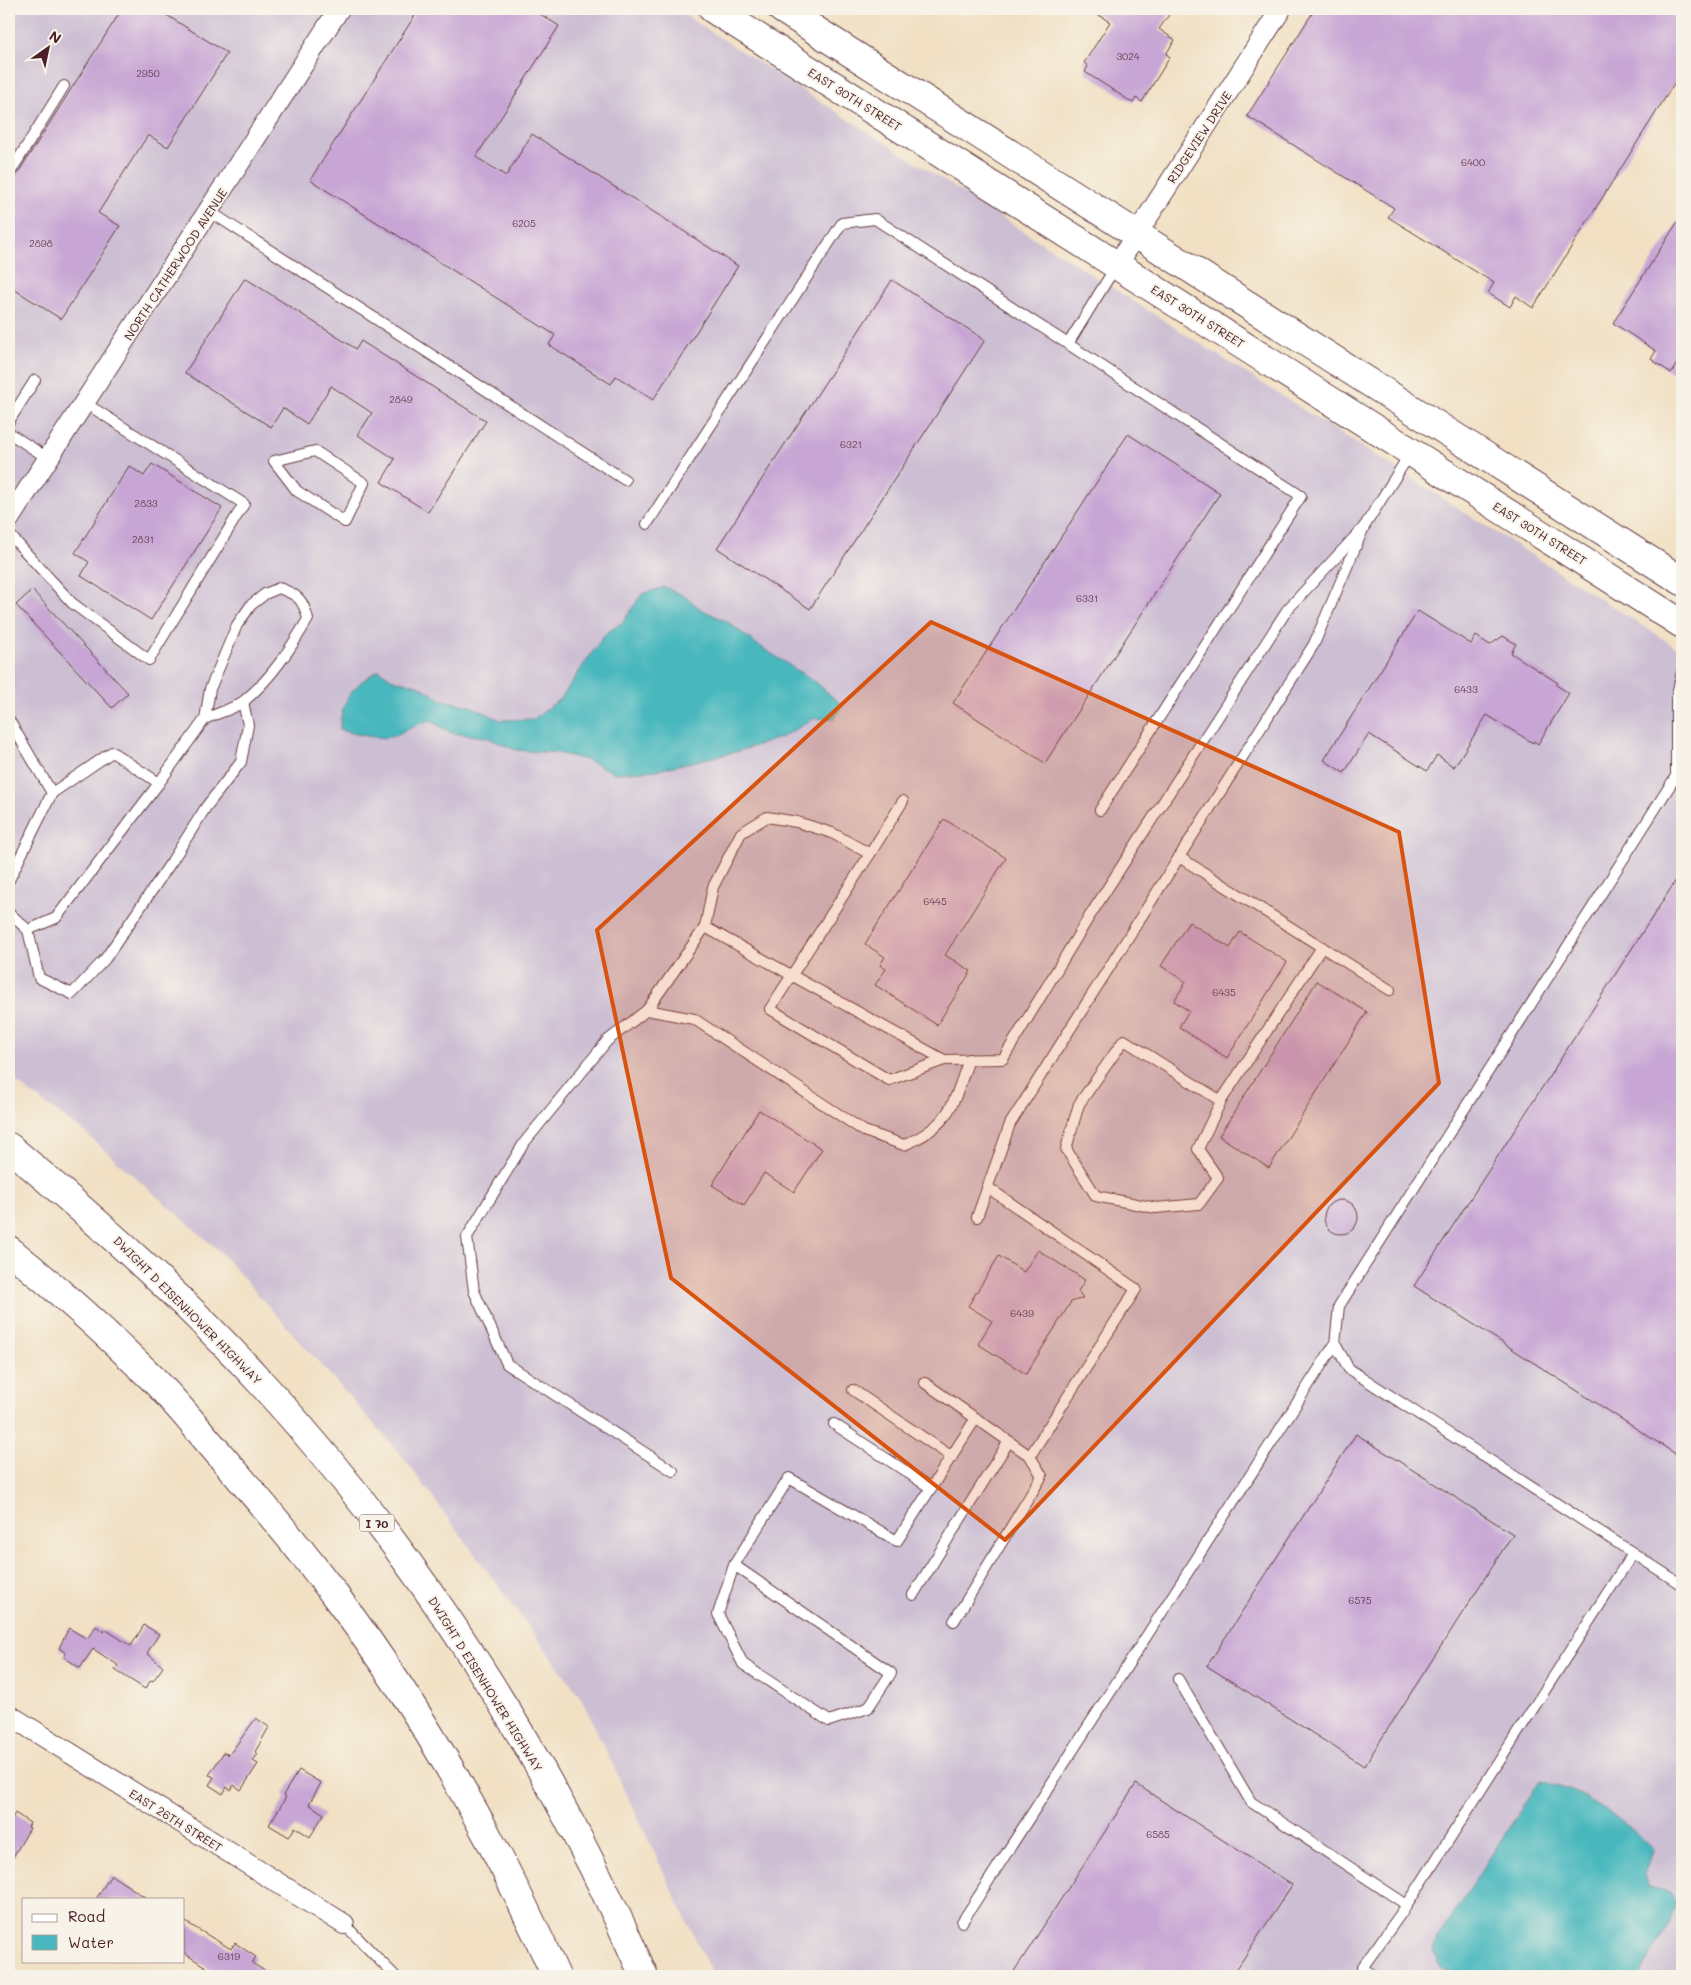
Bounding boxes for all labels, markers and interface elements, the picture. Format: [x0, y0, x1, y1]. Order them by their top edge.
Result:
north arrow [22, 22, 72, 72]
text: N [46, 26, 65, 48]
house number: 3024 [1116, 49, 1140, 63]
street label: EAST 30TH STREET [805, 64, 905, 134]
house number: 2950 [136, 66, 160, 80]
street label: RIDGEVIEW DRIVE [1163, 88, 1235, 186]
house number: 6400 [1461, 155, 1485, 169]
street label: NORTH CATHERWOOD AVENUE [120, 185, 230, 343]
house number: 6205 [512, 216, 536, 230]
house number: 2898 [29, 236, 53, 250]
street label: EAST 30TH STREET [1148, 281, 1248, 351]
house number: 2849 [389, 392, 413, 406]
house number: 6321 [840, 437, 862, 451]
house number: 2833 [134, 496, 158, 510]
street label: EAST 30TH STREET [1490, 498, 1590, 568]
house number: 2831 [132, 532, 154, 546]
house number: 6331 [1076, 591, 1098, 605]
house number: 6433 [1454, 682, 1478, 696]
house number: 6445 [923, 894, 947, 908]
house number: 6435 [1212, 985, 1236, 999]
street label: DWIGHT D EISENHOWER HIGHWAY [110, 1232, 266, 1388]
house number: 6439 [1010, 1306, 1034, 1320]
road number: I 70 [360, 1515, 394, 1532]
street label: DWIGHT D EISENHOWER HIGHWAY [425, 1593, 547, 1775]
house number: 6575 [1348, 1593, 1372, 1607]
street label: EAST 26TH STREET [126, 1785, 226, 1855]
house number: 6585 [1146, 1827, 1170, 1841]
legend [22, 1898, 185, 1962]
text: Road [68, 1906, 105, 1926]
text: Water [68, 1932, 114, 1952]
house number: 6319 [218, 1949, 240, 1963]

